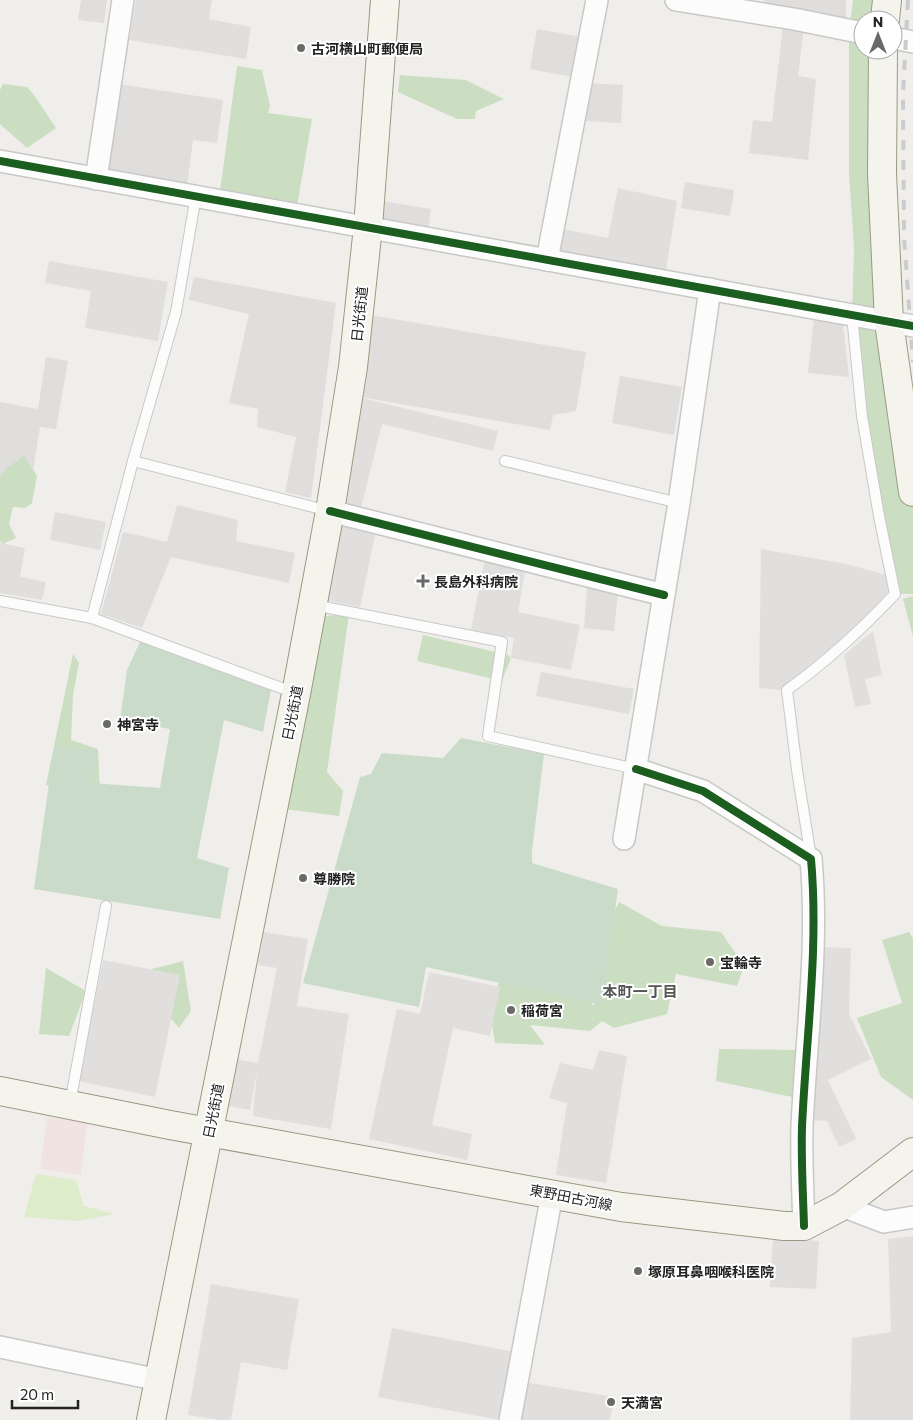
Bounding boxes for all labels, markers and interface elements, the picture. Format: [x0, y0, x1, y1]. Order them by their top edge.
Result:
north arrow [853, 10, 903, 60]
text: N [873, 13, 883, 30]
place label: 古河横山町郵便局 [311, 40, 423, 57]
marker: 古河横山町郵便局 [295, 42, 307, 54]
street label: 日光街道 [348, 285, 370, 343]
place label: 長島外科病院 [434, 573, 518, 590]
marker: 長島外科病院 [416, 574, 430, 588]
street label: 日光街道 [278, 684, 306, 742]
place label: 神宮寺 [117, 716, 159, 733]
marker: 神宮寺 [101, 718, 113, 730]
place label: 尊勝院 [313, 870, 355, 887]
marker: 尊勝院 [297, 872, 309, 884]
place label: 宝輪寺 [720, 954, 762, 971]
marker: 宝輪寺 [704, 956, 716, 968]
district label: 本町一丁目 [602, 982, 678, 1000]
place label: 稲荷宮 [521, 1002, 563, 1019]
marker: 稲荷宮 [505, 1004, 517, 1016]
street label: 日光街道 [199, 1082, 227, 1140]
street label: 東野田古河線 [528, 1181, 614, 1213]
place label: 塚原耳鼻咽喉科医院 [648, 1263, 774, 1280]
marker: 塚原耳鼻咽喉科医院 [632, 1265, 644, 1277]
scale bar [12, 1378, 79, 1410]
text: 20 m [20, 1385, 54, 1403]
place label: 天満宮 [621, 1394, 663, 1411]
marker: 天満宮 [605, 1396, 617, 1408]

